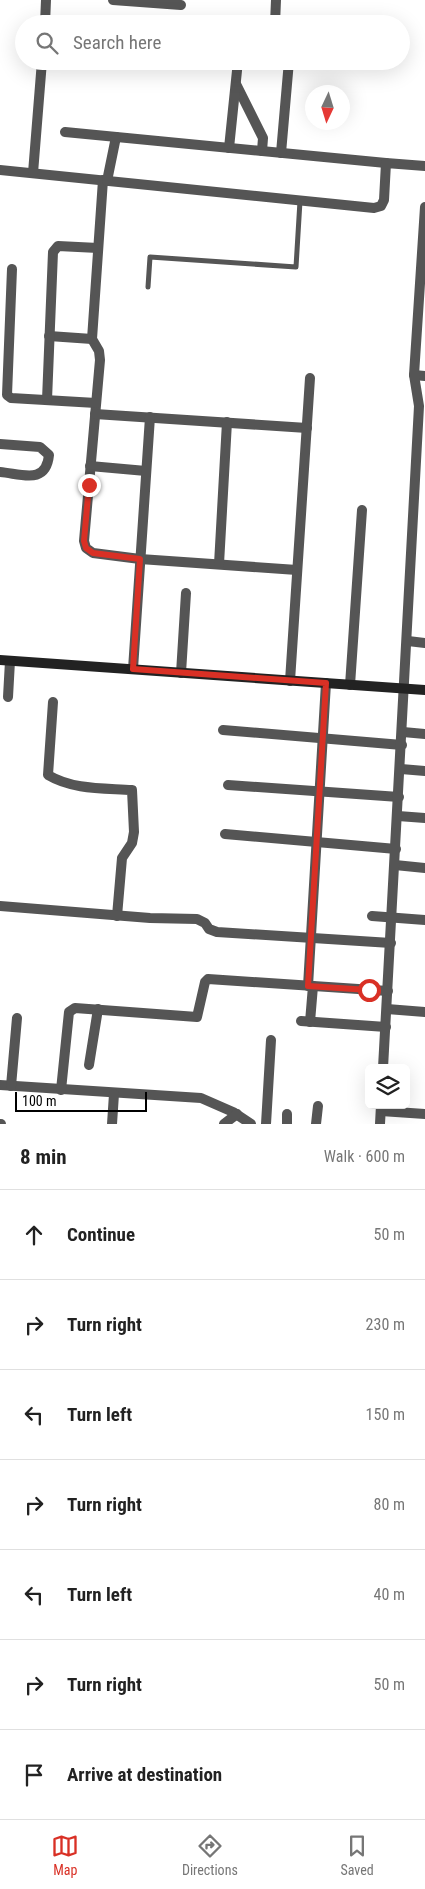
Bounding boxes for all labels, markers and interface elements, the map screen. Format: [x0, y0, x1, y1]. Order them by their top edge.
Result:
search box [15, 15, 410, 70]
icon: search [33, 29, 61, 57]
text: Search here [73, 31, 161, 54]
north arrow [305, 85, 350, 130]
route end [78, 474, 101, 497]
route start [358, 979, 381, 1002]
map controls [365, 1064, 410, 1109]
button: layers [365, 1064, 410, 1109]
scale bar [15, 1089, 148, 1112]
text: 100 m [22, 1093, 57, 1109]
text: 8 min [20, 1145, 67, 1169]
text: Walk · 600 m [324, 1147, 405, 1166]
icon: ahead [20, 1221, 48, 1249]
text: Continue [67, 1223, 135, 1246]
text: 50 m [373, 1225, 405, 1244]
icon: right [20, 1311, 48, 1339]
text: Turn right [67, 1313, 142, 1336]
text: 230 m [366, 1315, 405, 1334]
icon: left [20, 1401, 48, 1429]
text: Turn left [67, 1403, 132, 1426]
text: 150 m [366, 1405, 405, 1424]
icon: right [20, 1491, 48, 1519]
text: Turn right [67, 1493, 142, 1516]
text: 80 m [373, 1495, 405, 1514]
icon: left [20, 1581, 48, 1609]
text: Turn left [67, 1583, 132, 1606]
text: 40 m [373, 1585, 405, 1604]
icon: right [20, 1671, 48, 1699]
text: Turn right [67, 1673, 142, 1696]
text: 50 m [373, 1675, 405, 1694]
icon: arrive [20, 1761, 48, 1789]
text: Arrive at destination [67, 1763, 222, 1786]
tab: Map [51, 1832, 79, 1878]
tab: Directions [182, 1832, 238, 1878]
tab: Saved [340, 1832, 374, 1878]

